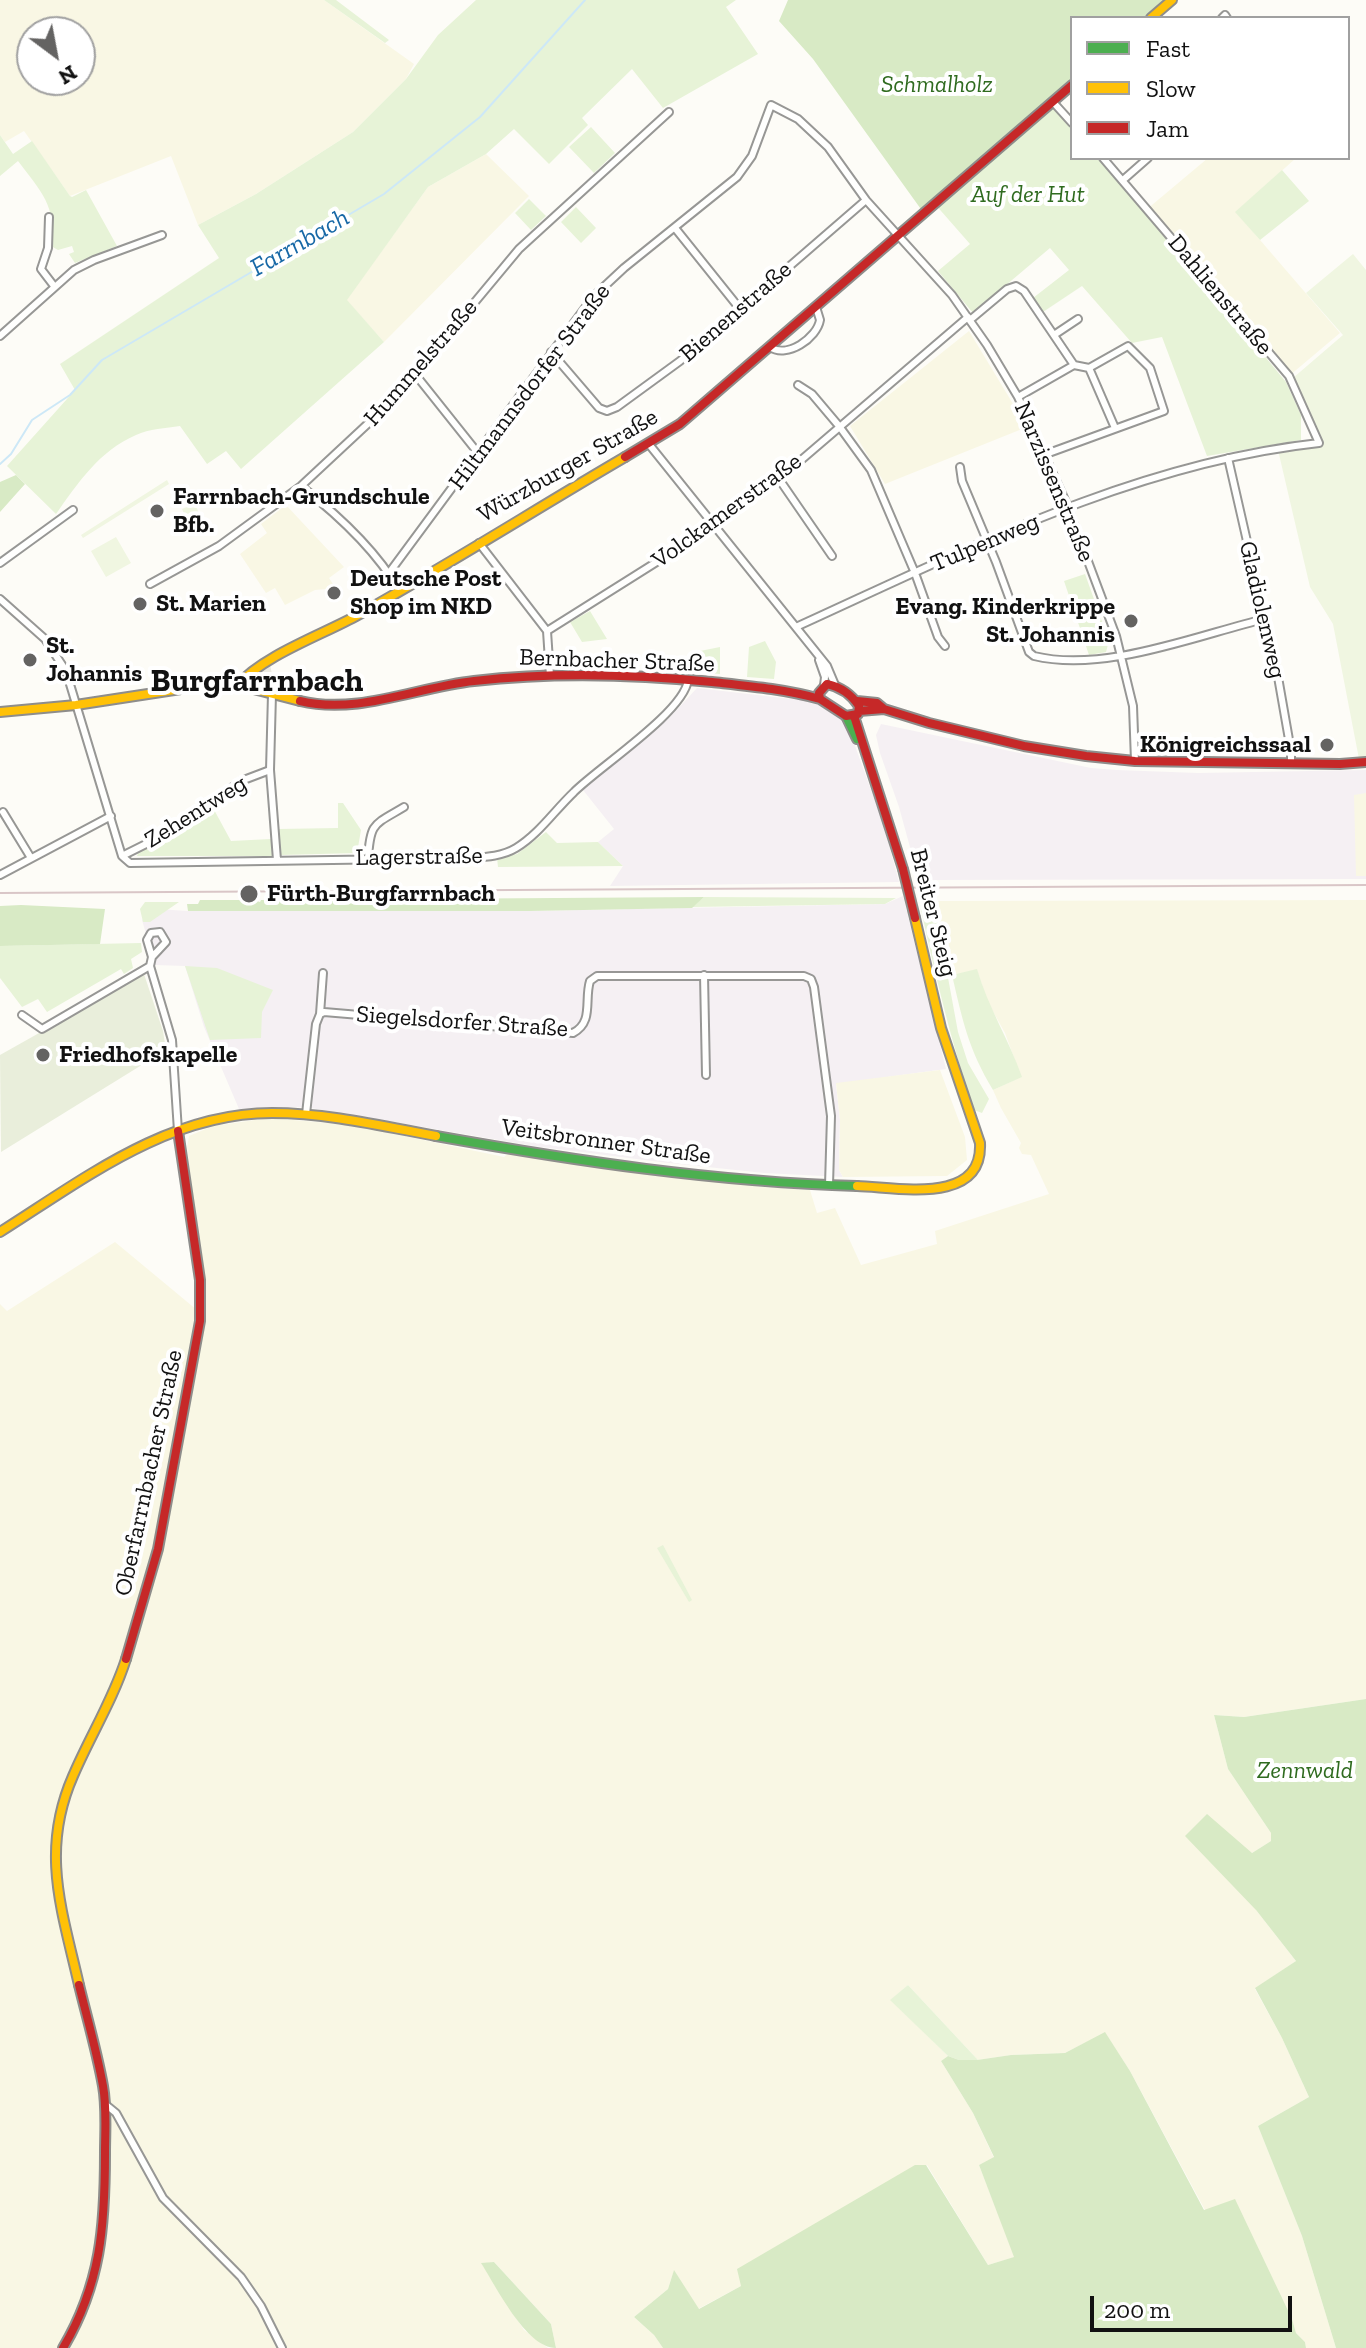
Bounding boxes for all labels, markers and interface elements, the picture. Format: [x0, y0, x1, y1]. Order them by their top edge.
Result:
north arrow [16, 16, 96, 96]
legend [1070, 16, 1350, 160]
text: Fast [1146, 34, 1190, 63]
text: N [54, 59, 82, 91]
park label: Schmalholz [881, 71, 993, 99]
text: Slow [1146, 74, 1196, 103]
text: Jam [1146, 114, 1189, 143]
park label: Auf der Hut [971, 181, 1085, 209]
water label: Farrnbach [245, 202, 355, 284]
street label: Dahlienstraße [1161, 229, 1279, 361]
street label: Bienenstraße [674, 255, 798, 369]
street label: Hiltmannsdorfer Straße [443, 278, 617, 496]
street label: Hummelstraße [358, 294, 484, 432]
street label: Narzissenstraße [1007, 398, 1101, 566]
street label: Würzburger Straße [473, 403, 663, 529]
street label: Volckamerstraße [647, 447, 807, 575]
place label: Farrnbach-Grundschule Bfb. [173, 483, 430, 539]
marker: Farrnbach-Grundschule Bfb. [148, 502, 166, 520]
street label: Tulpenweg [926, 507, 1044, 579]
street label: Gladiolenweg [1232, 538, 1292, 682]
place label: Deutsche Post Shop im NKD [350, 565, 501, 621]
marker: Deutsche Post Shop im NKD [325, 584, 343, 602]
place label: St. Marien [156, 590, 266, 618]
place label: Evang. Kinderkrippe St. Johannis [895, 593, 1115, 649]
marker: St. Marien [131, 595, 149, 613]
marker: Evang. Kinderkrippe St. Johannis [1122, 612, 1140, 630]
place label: St. Johannis [46, 632, 142, 688]
street label: Bernbacher Straße [519, 643, 715, 679]
marker: St. Johannis [21, 651, 39, 669]
district label: Burgfarrnbach [151, 663, 363, 701]
place label: Königreichssaal [1140, 731, 1311, 759]
marker: Königreichssaal [1318, 736, 1336, 754]
street label: Zehentweg [140, 769, 252, 855]
street label: Lagerstraße [355, 841, 483, 873]
street label: Breiter Steig [903, 846, 963, 980]
place label: Fürth-Burgfarrnbach [267, 880, 495, 908]
marker: Fürth-Burgfarrnbach [238, 883, 260, 905]
street label: Siegelsdorfer Straße [355, 1000, 569, 1044]
place label: Friedhofskapelle [59, 1041, 237, 1069]
marker: Friedhofskapelle [34, 1046, 52, 1064]
street label: Veitsbronner Straße [499, 1113, 713, 1171]
street label: Oberfarrnbacher Straße [109, 1347, 189, 1599]
park label: Zennwald [1257, 1757, 1353, 1785]
scale bar [1094, 2280, 1296, 2330]
text: 200 m [1104, 2295, 1170, 2324]

